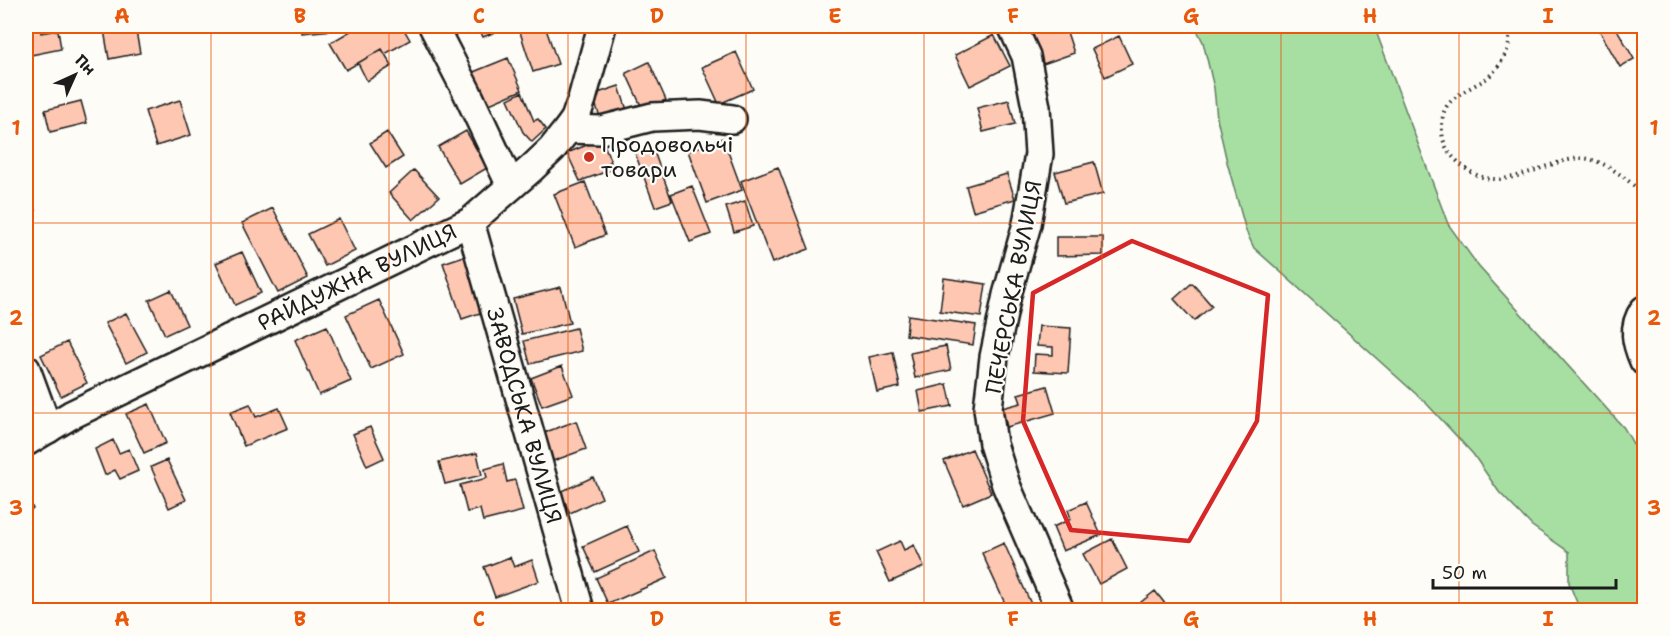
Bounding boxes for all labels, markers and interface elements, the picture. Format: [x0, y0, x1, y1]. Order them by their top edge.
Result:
text: A [114, 3, 130, 29]
text: B [294, 3, 306, 29]
text: C [473, 3, 485, 29]
text: D [650, 3, 664, 29]
text: E [828, 3, 842, 29]
text: F [1007, 3, 1019, 29]
text: G [1183, 3, 1199, 29]
text: H [1363, 3, 1377, 29]
text: I [1542, 3, 1554, 29]
north arrow [45, 45, 105, 105]
text: Пн [70, 50, 100, 80]
text: 1 [11, 115, 21, 141]
text: 1 [1649, 115, 1659, 141]
place label: Продовольчі товари [601, 130, 733, 184]
marker: Продовольчі товари [582, 150, 596, 164]
street label: ПЕЧЕРСЬКА ВУЛИЦЯ [979, 178, 1048, 396]
street label: РАЙДУЖНА ВУЛИЦЯ [253, 217, 461, 338]
street label: ЗАВОДСЬКА ВУЛИЦЯ [480, 304, 569, 527]
text: 2 [9, 305, 23, 331]
text: 2 [1647, 305, 1661, 331]
text: 3 [9, 495, 23, 521]
text: 3 [1647, 495, 1661, 521]
scale bar [1433, 552, 1616, 590]
text: 50 m [1442, 561, 1487, 585]
text: A [114, 606, 130, 632]
text: B [294, 606, 306, 632]
text: C [473, 606, 485, 632]
text: D [650, 606, 664, 632]
text: E [828, 606, 842, 632]
text: F [1007, 606, 1019, 632]
text: G [1183, 606, 1199, 632]
text: H [1363, 606, 1377, 632]
text: I [1542, 606, 1554, 632]

